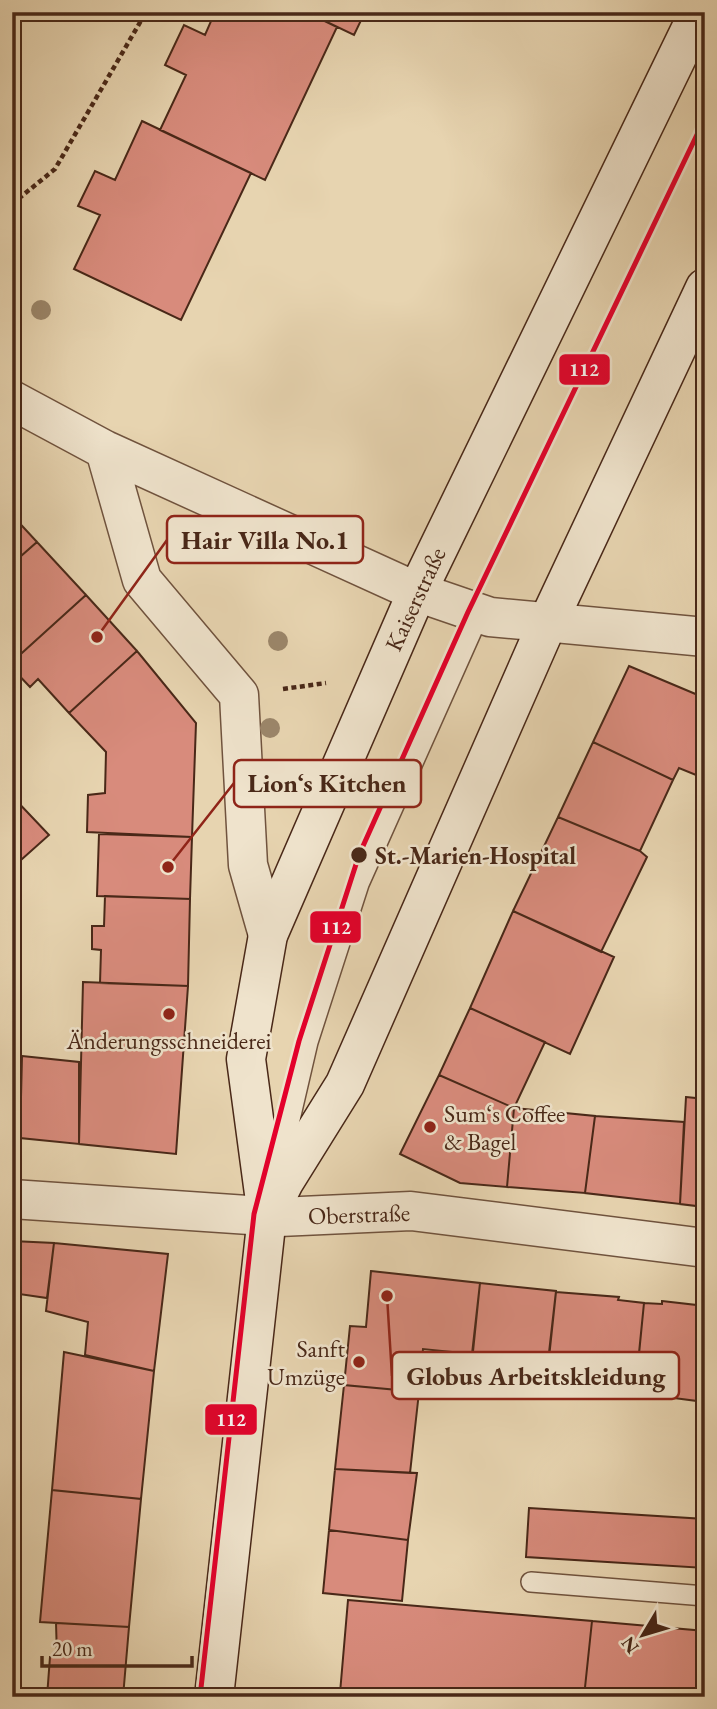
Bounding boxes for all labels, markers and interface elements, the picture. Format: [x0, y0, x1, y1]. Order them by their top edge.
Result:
line badge: 112 [558, 353, 611, 386]
text: 112 [569, 357, 599, 382]
callout: Hair Villa No.1 [167, 516, 363, 563]
text: Hair Villa No.1 [181, 523, 349, 557]
street label: Kaiserstraße [377, 542, 453, 656]
callout: Lion‘s Kitchen [234, 760, 421, 807]
text: Lion‘s Kitchen [247, 766, 407, 800]
place label: St.-Marien-Hospital [375, 840, 576, 871]
marker: St.-Marien-Hospital [349, 845, 369, 865]
line badge: 112 [309, 910, 362, 944]
text: 112 [321, 915, 351, 940]
marker: Änderungsschneiderei [161, 1006, 177, 1022]
place label: Änderungsschneiderei [66, 1025, 272, 1056]
place label: Sum‘s Coffee & Bagel [444, 1098, 565, 1157]
marker: Sum‘s Coffee & Bagel [422, 1119, 438, 1135]
street label: Oberstraße [307, 1197, 411, 1231]
place label: Sanft Umzüge [267, 1333, 345, 1392]
callout: Globus Arbeitskleidung [392, 1352, 679, 1399]
marker: Sanft Umzüge [351, 1354, 367, 1370]
text: Globus Arbeitskleidung [406, 1359, 667, 1393]
line badge: 112 [204, 1403, 258, 1436]
text: 112 [216, 1407, 246, 1432]
north arrow [608, 1600, 678, 1670]
scale bar [42, 1625, 192, 1669]
text: N [615, 1631, 645, 1659]
text: 20 m [52, 1635, 93, 1662]

